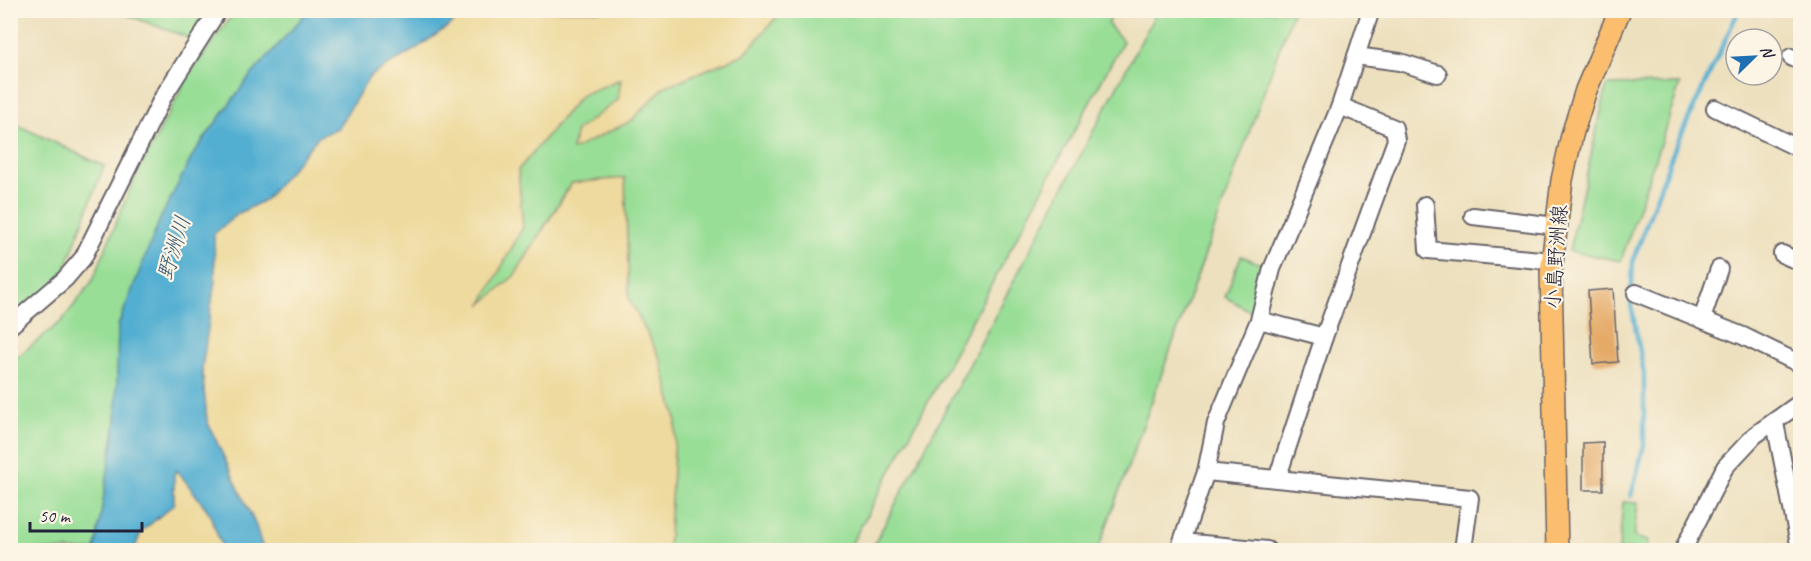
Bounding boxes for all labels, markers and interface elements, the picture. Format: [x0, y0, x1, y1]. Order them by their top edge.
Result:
north arrow [1724, 27, 1784, 87]
text: N [1756, 43, 1779, 63]
street label: 小島野洲線 [1539, 204, 1573, 310]
water label: 野洲川 [151, 212, 197, 284]
scale bar [30, 495, 142, 533]
text: 50 m [39, 505, 72, 527]

